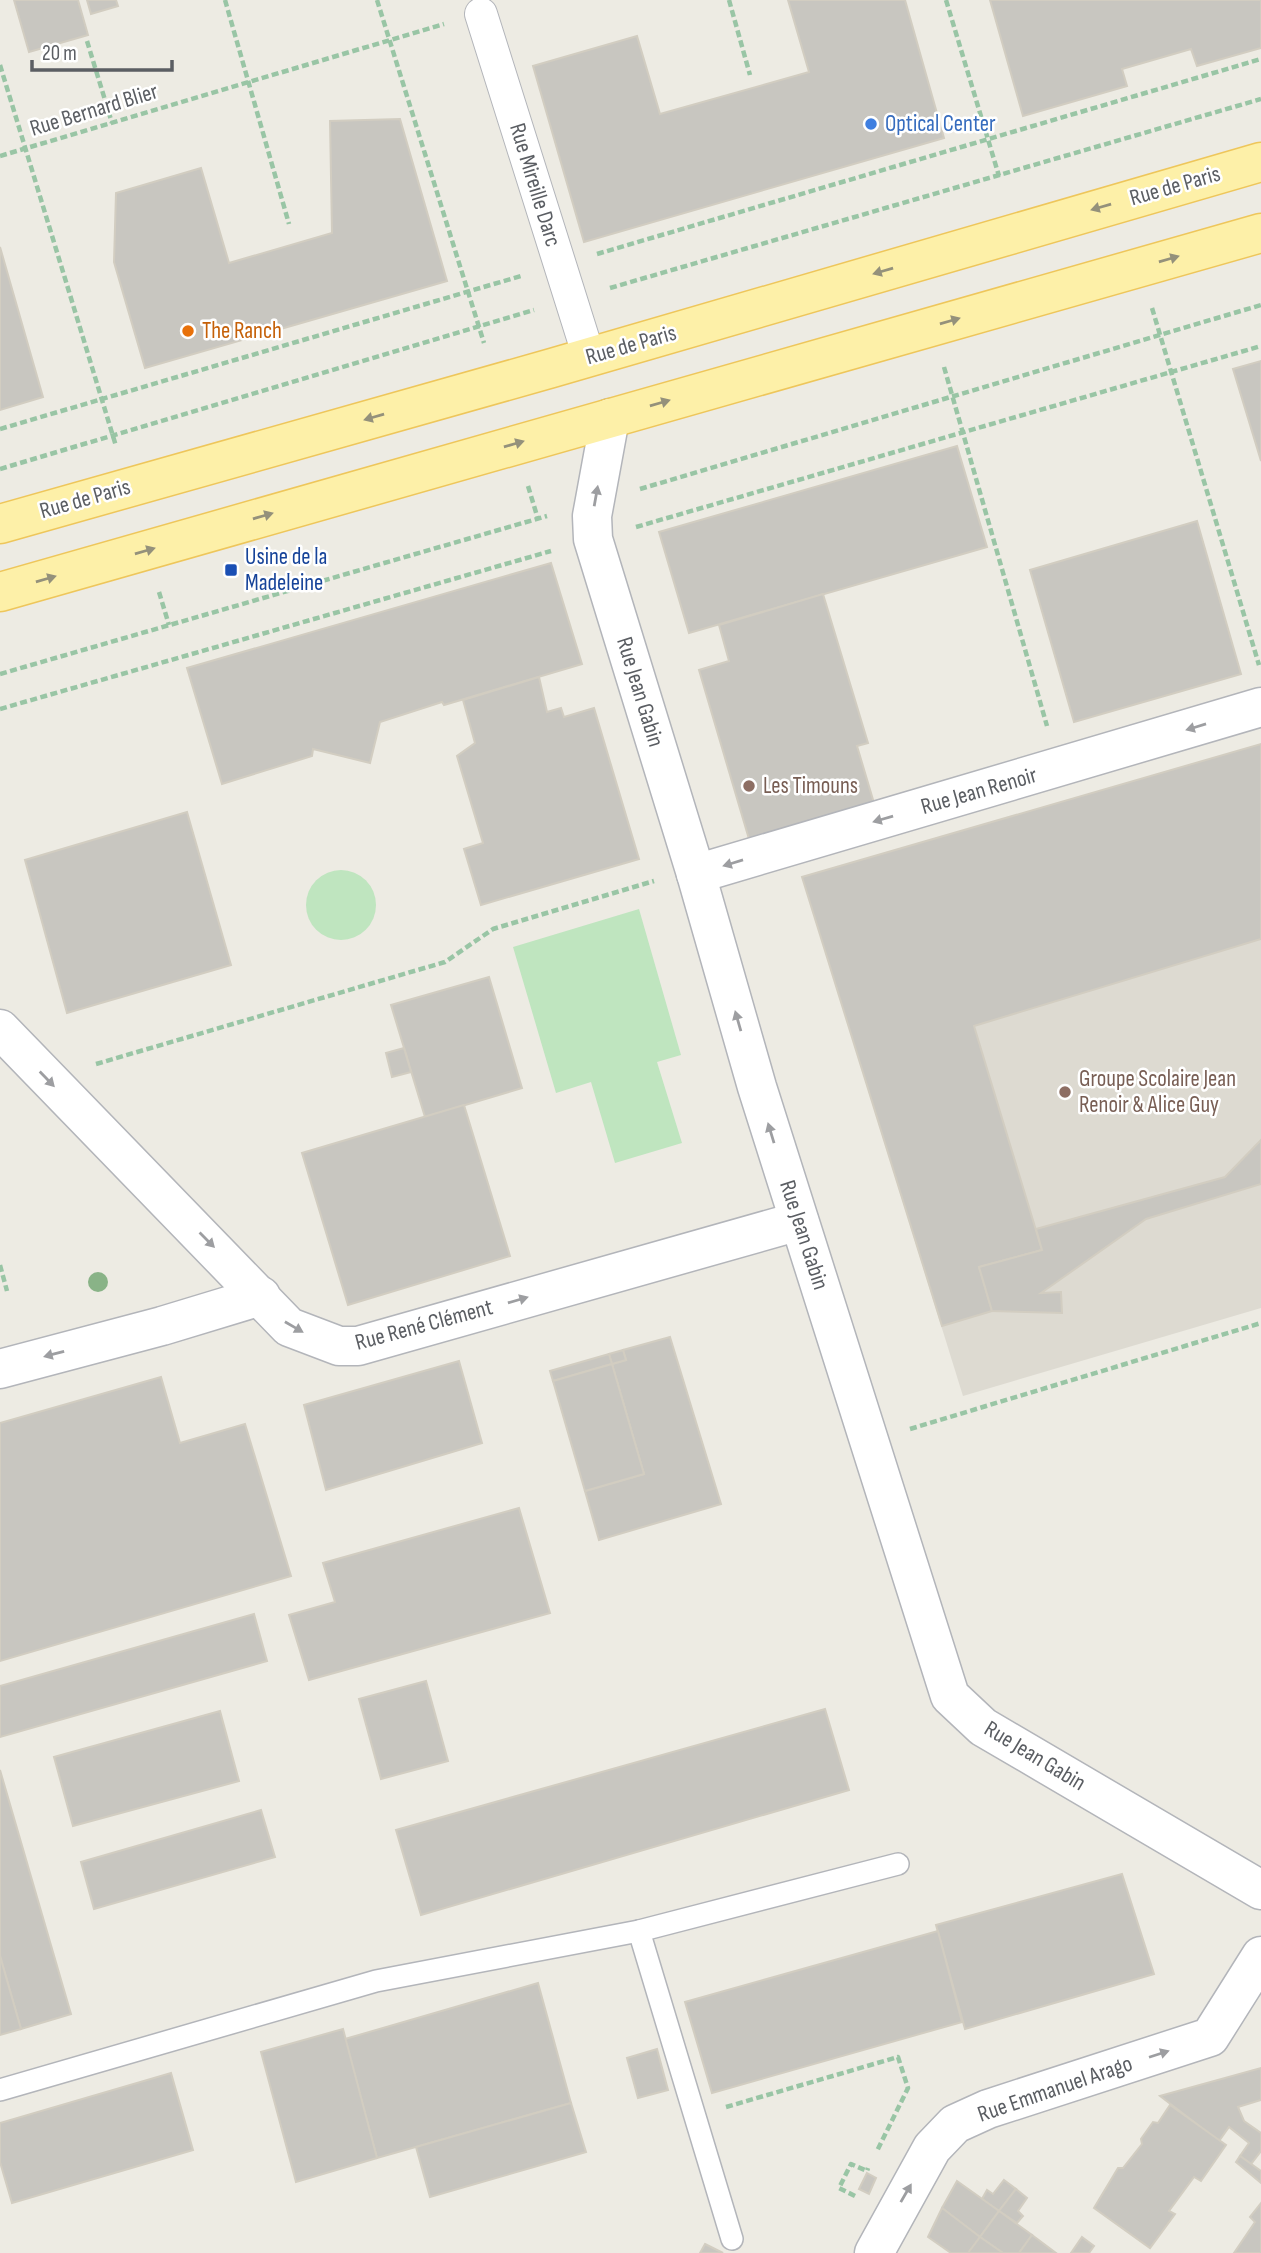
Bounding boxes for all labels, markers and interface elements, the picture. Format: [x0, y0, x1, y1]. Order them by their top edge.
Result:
scale bar [32, 28, 172, 72]
text: 20 m [42, 41, 77, 66]
street label: Rue Bernard Blier [27, 77, 162, 143]
place label: Optical Center [885, 110, 996, 138]
marker: Optical Center [863, 116, 879, 132]
street label: Rue Mireille Darc [503, 120, 567, 250]
street label: Rue de Paris [1126, 160, 1224, 212]
one-way arrow [1090, 203, 1111, 213]
one-way arrow [1158, 253, 1180, 264]
one-way arrow [872, 266, 893, 276]
one-way arrow [939, 315, 961, 326]
place label: The Ranch [202, 317, 282, 345]
street label: Rue de Paris [582, 319, 680, 371]
marker: The Ranch [180, 323, 196, 339]
one-way arrow [650, 398, 671, 408]
one-way arrow [363, 413, 384, 423]
one-way arrow [504, 439, 525, 449]
street label: Rue de Paris [36, 473, 134, 525]
one-way arrow [591, 485, 602, 507]
one-way arrow [253, 511, 274, 521]
place label: Usine de la Madeleine [245, 543, 327, 597]
one-way arrow [135, 545, 156, 555]
marker: Usine de la Madeleine [223, 562, 239, 578]
one-way arrow [36, 573, 57, 583]
street label: Rue Jean Gabin [610, 634, 670, 750]
one-way arrow [1185, 722, 1206, 732]
street label: Rue Jean Renoir [918, 761, 1041, 821]
place label: Les Timouns [763, 772, 858, 800]
marker: Les Timouns [741, 778, 757, 794]
one-way arrow [873, 815, 894, 825]
one-way arrow [722, 858, 743, 868]
one-way arrow [732, 1010, 742, 1031]
place label: Groupe Scolaire Jean Renoir & Alice Guy [1079, 1065, 1236, 1119]
one-way arrow [38, 1070, 55, 1087]
marker: Groupe Scolaire Jean Renoir & Alice Guy [1057, 1084, 1073, 1100]
one-way arrow [766, 1123, 776, 1144]
street label: Rue Jean Gabin [773, 1177, 835, 1293]
one-way arrow [198, 1232, 215, 1249]
street label: Rue René Clément [352, 1293, 496, 1357]
one-way arrow [507, 1295, 528, 1305]
one-way arrow [284, 1321, 303, 1333]
one-way arrow [43, 1350, 64, 1360]
street label: Rue Jean Gabin [979, 1715, 1091, 1797]
one-way arrow [1149, 2048, 1170, 2059]
street label: Rue Emmanuel Arago [974, 2049, 1136, 2129]
one-way arrow [900, 2183, 912, 2202]

